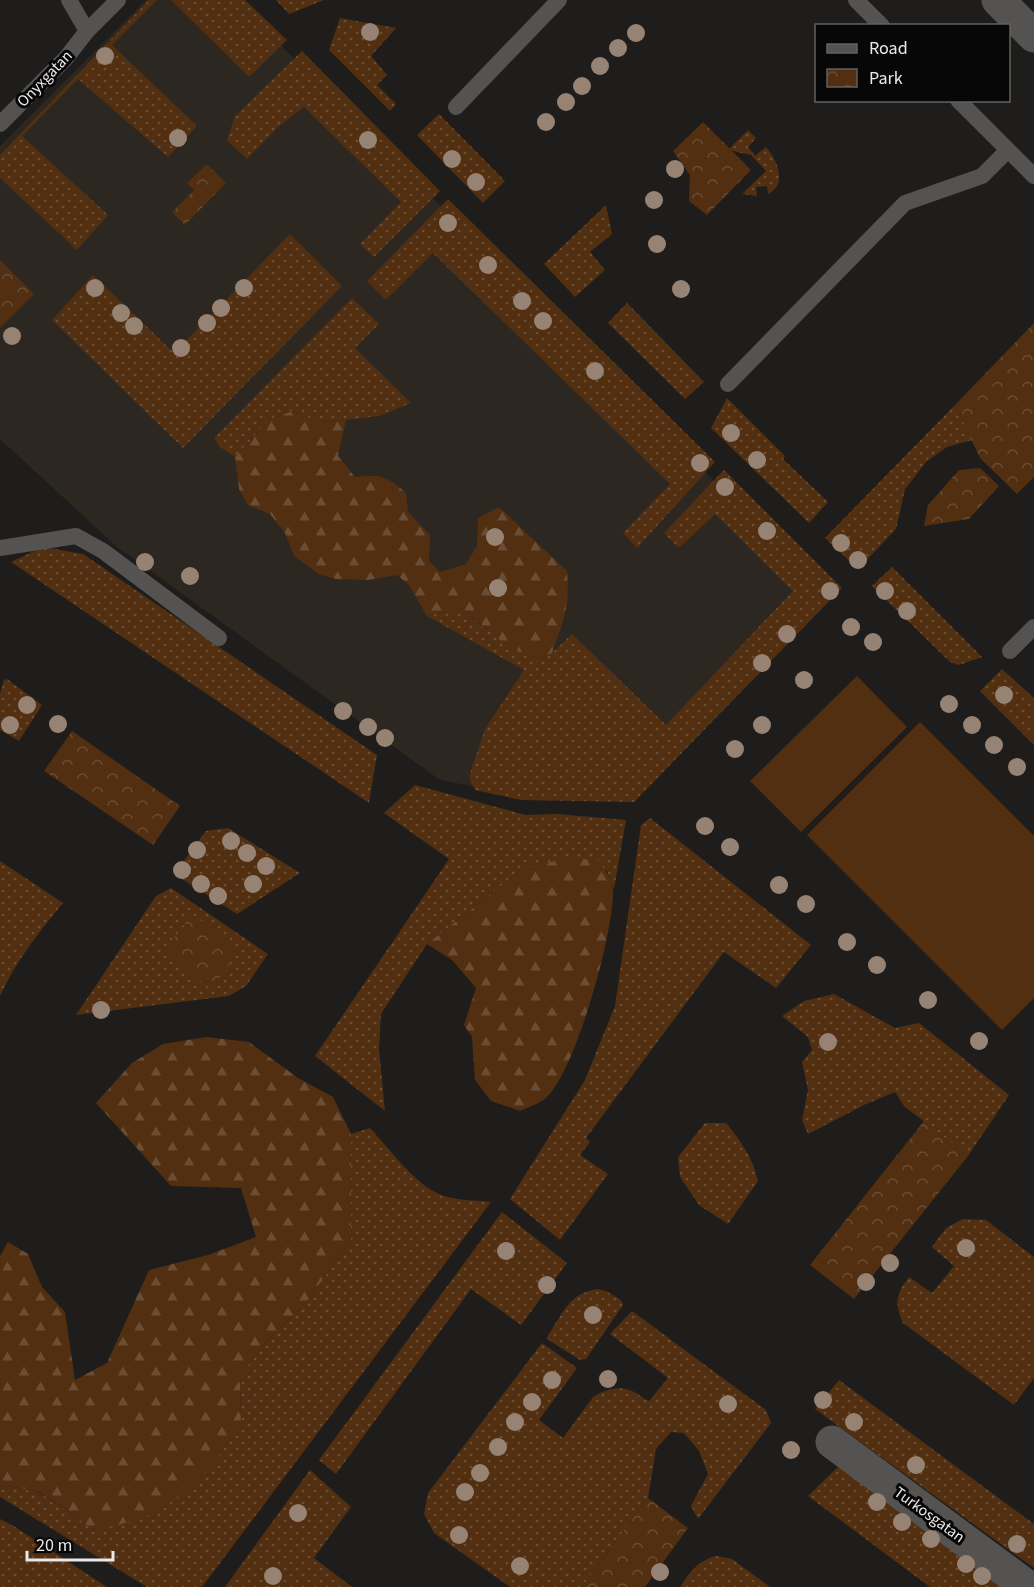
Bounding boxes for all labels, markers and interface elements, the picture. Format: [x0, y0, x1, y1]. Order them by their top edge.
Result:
legend [815, 24, 1010, 102]
text: Road [869, 36, 908, 61]
street label: Onyxgatan [12, 45, 77, 112]
text: Park [869, 66, 903, 91]
street label: Turkosgatan [890, 1482, 969, 1548]
scale bar [27, 1524, 112, 1562]
text: 20 m [36, 1533, 72, 1558]

